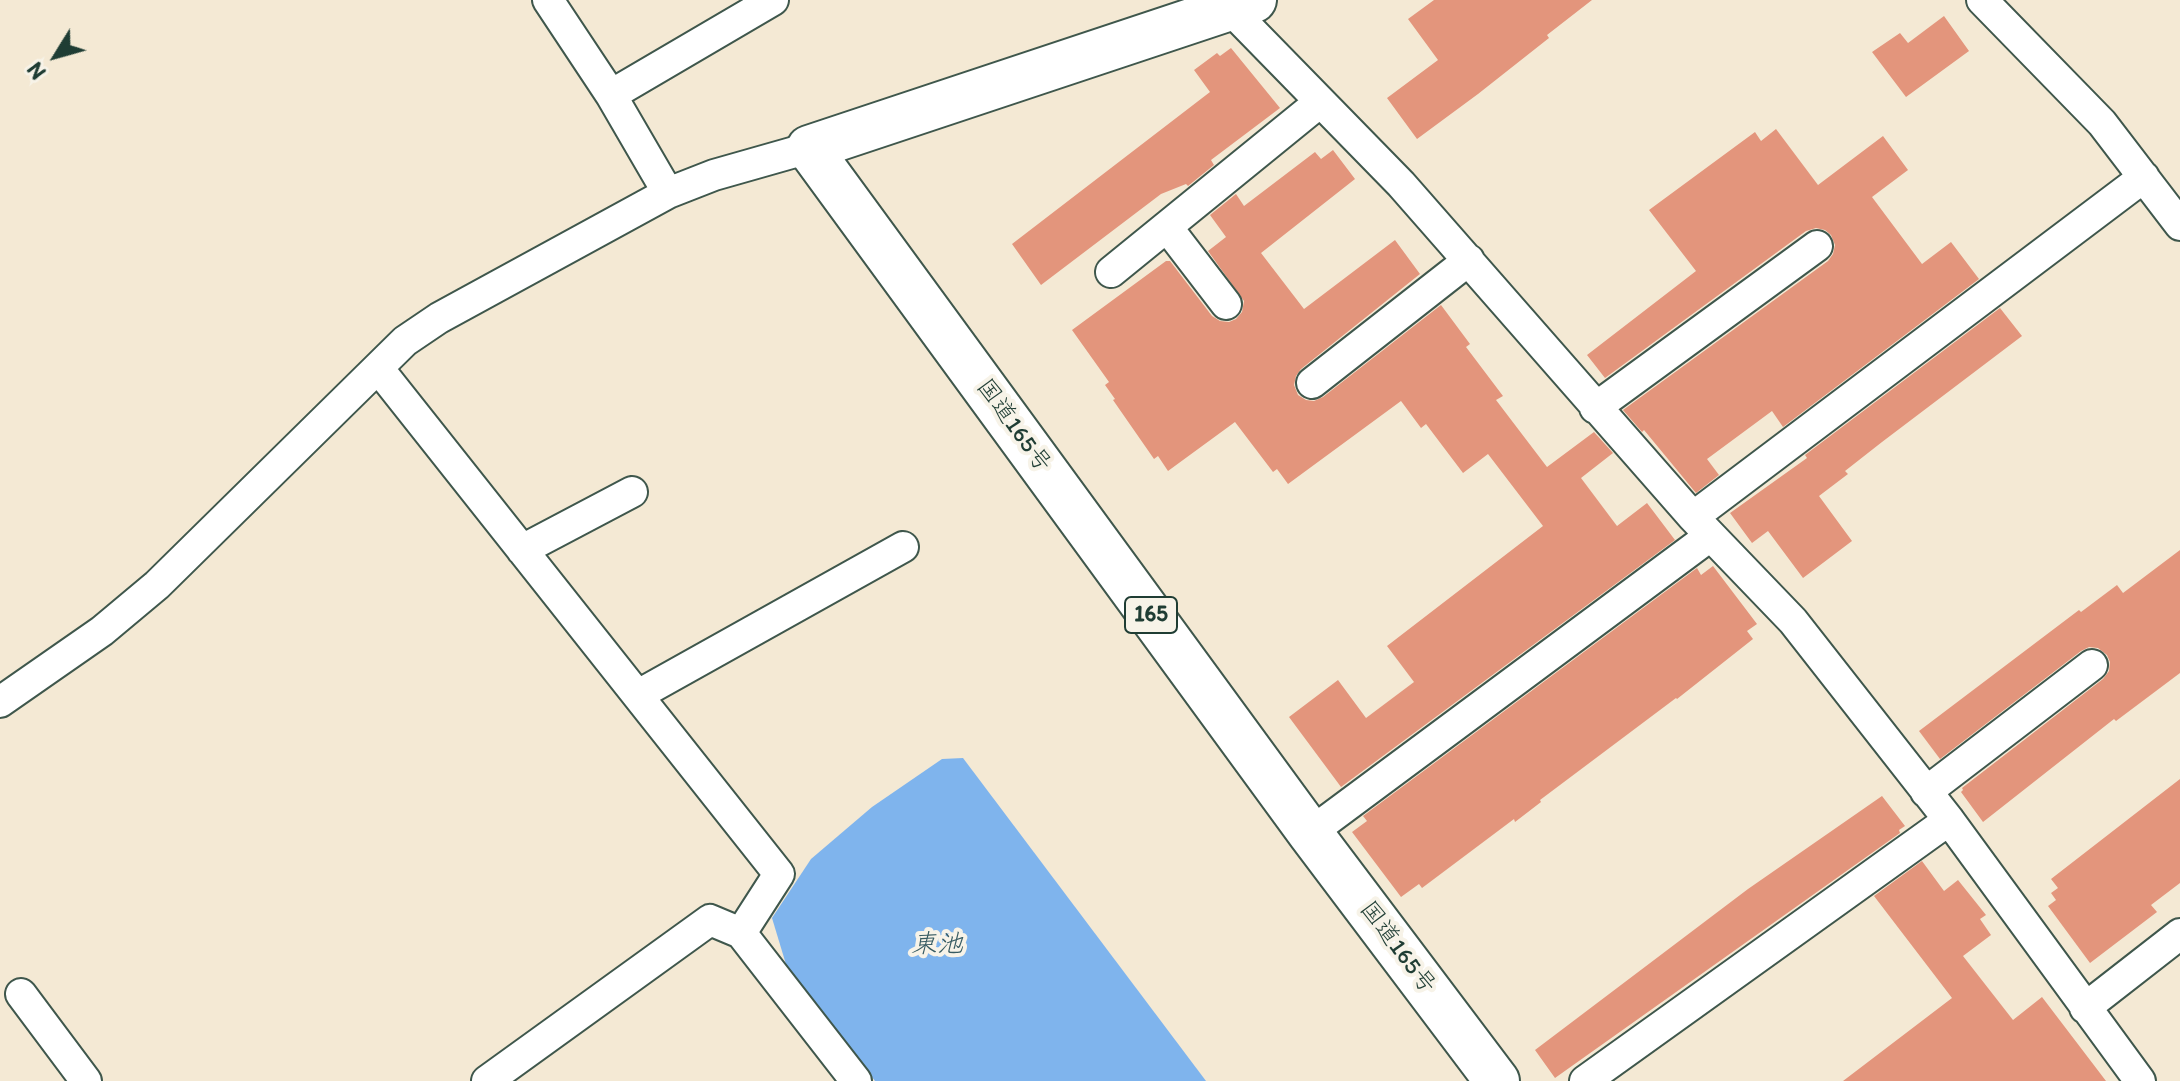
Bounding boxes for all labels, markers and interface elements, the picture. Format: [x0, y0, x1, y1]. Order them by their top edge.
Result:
north arrow [16, 16, 96, 96]
text: N [21, 57, 52, 85]
street label: 国道165号 [969, 374, 1057, 478]
road number: 165 [1125, 597, 1177, 633]
street label: 国道165号 [1353, 896, 1441, 1000]
water label: 東池 [911, 929, 963, 961]

